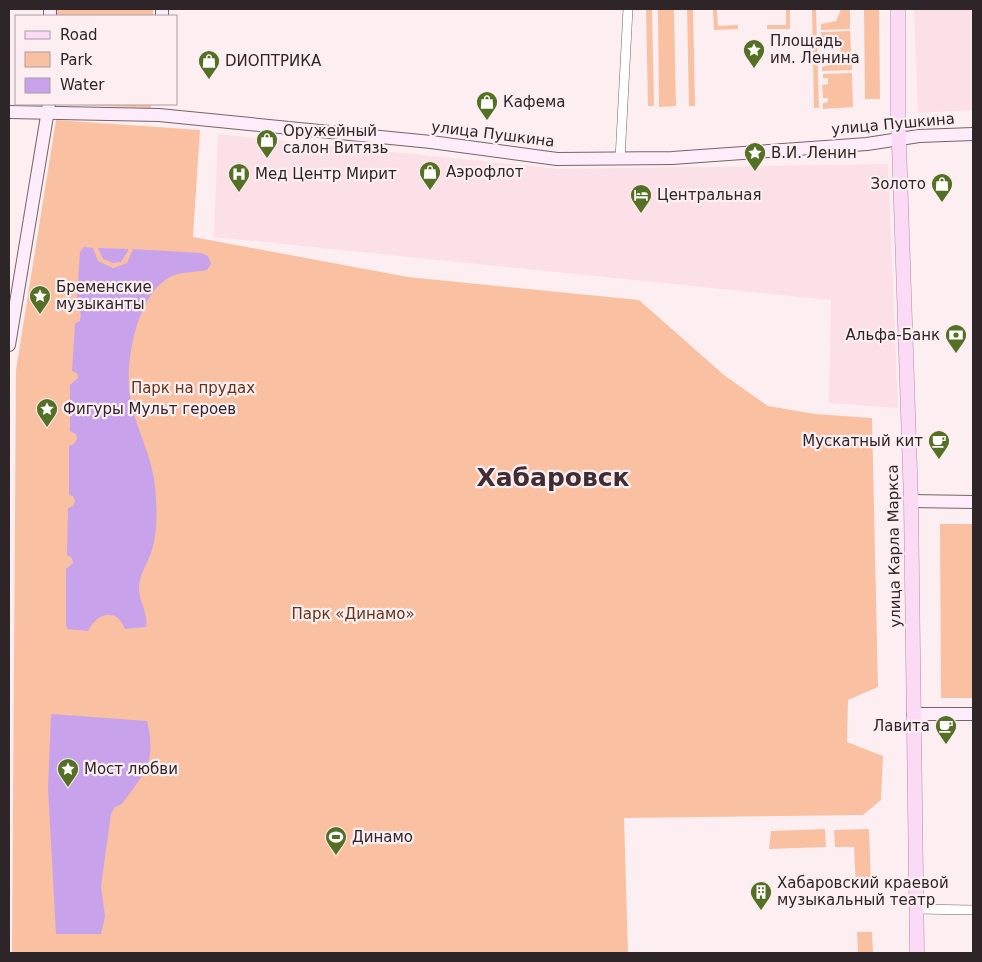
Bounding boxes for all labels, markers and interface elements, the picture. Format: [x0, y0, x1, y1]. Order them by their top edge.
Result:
legend [15, 15, 178, 105]
text: Road [60, 26, 98, 44]
place label: Площадь им. Ленина [770, 32, 860, 67]
place icon: Площадь им. Ленина [742, 38, 766, 69]
shop icon: DИОПТРИКА [197, 49, 221, 80]
text: Park [60, 51, 93, 69]
place label: DИОПТРИКА [225, 52, 322, 70]
text: Water [60, 76, 105, 94]
shop icon: Кафема [475, 90, 499, 121]
place label: Кафема [503, 93, 565, 111]
street label: улица Пушкина [830, 110, 956, 138]
street label: улица Пушкина [430, 118, 556, 150]
place label: Оружейный салон Витязь [283, 122, 388, 157]
shop icon: Оружейный салон Витязь [255, 128, 279, 159]
place icon: В.И. Ленин [743, 141, 767, 172]
place label: В.И. Ленин [771, 144, 857, 162]
shop icon: Аэрофлот [418, 160, 442, 191]
hospital icon: Мед Центр Мирит [227, 162, 251, 193]
place label: Аэрофлот [446, 163, 524, 181]
place label: Мед Центр Мирит [255, 165, 397, 183]
shop icon: Золото [930, 172, 954, 203]
place label: Золото [871, 175, 926, 193]
hotel icon: Центральная [629, 183, 653, 214]
place label: Центральная [657, 186, 762, 204]
place label: Бременские музыканты [56, 278, 152, 313]
place icon: Бременские музыканты [28, 284, 52, 315]
bank icon: Альфа-Банк [944, 323, 968, 354]
place label: Альфа-Банк [846, 326, 940, 344]
park label: Парк на прудах [131, 379, 255, 397]
place icon: Фигуры Мульт героев [35, 397, 59, 428]
place label: Фигуры Мульт героев [63, 400, 236, 418]
cafe icon: Мускатный кит [927, 429, 951, 460]
place label: Мускатный кит [802, 432, 923, 450]
district label: Хабаровск [476, 463, 630, 492]
street label: улица Карла Маркса [884, 464, 904, 628]
park label: Парк «Динамо» [291, 605, 415, 623]
cafe icon: Лавита [934, 714, 958, 745]
place label: Лавита [873, 717, 930, 735]
place icon: Мост любви [56, 757, 80, 788]
place label: Мост любви [84, 760, 178, 778]
sports icon: Динамо [324, 825, 348, 856]
place label: Динамо [352, 828, 413, 846]
place label: Хабаровский краевой музыкальный театр [777, 874, 949, 909]
building icon: Хабаровский краевой музыкальный театр [749, 880, 773, 911]

